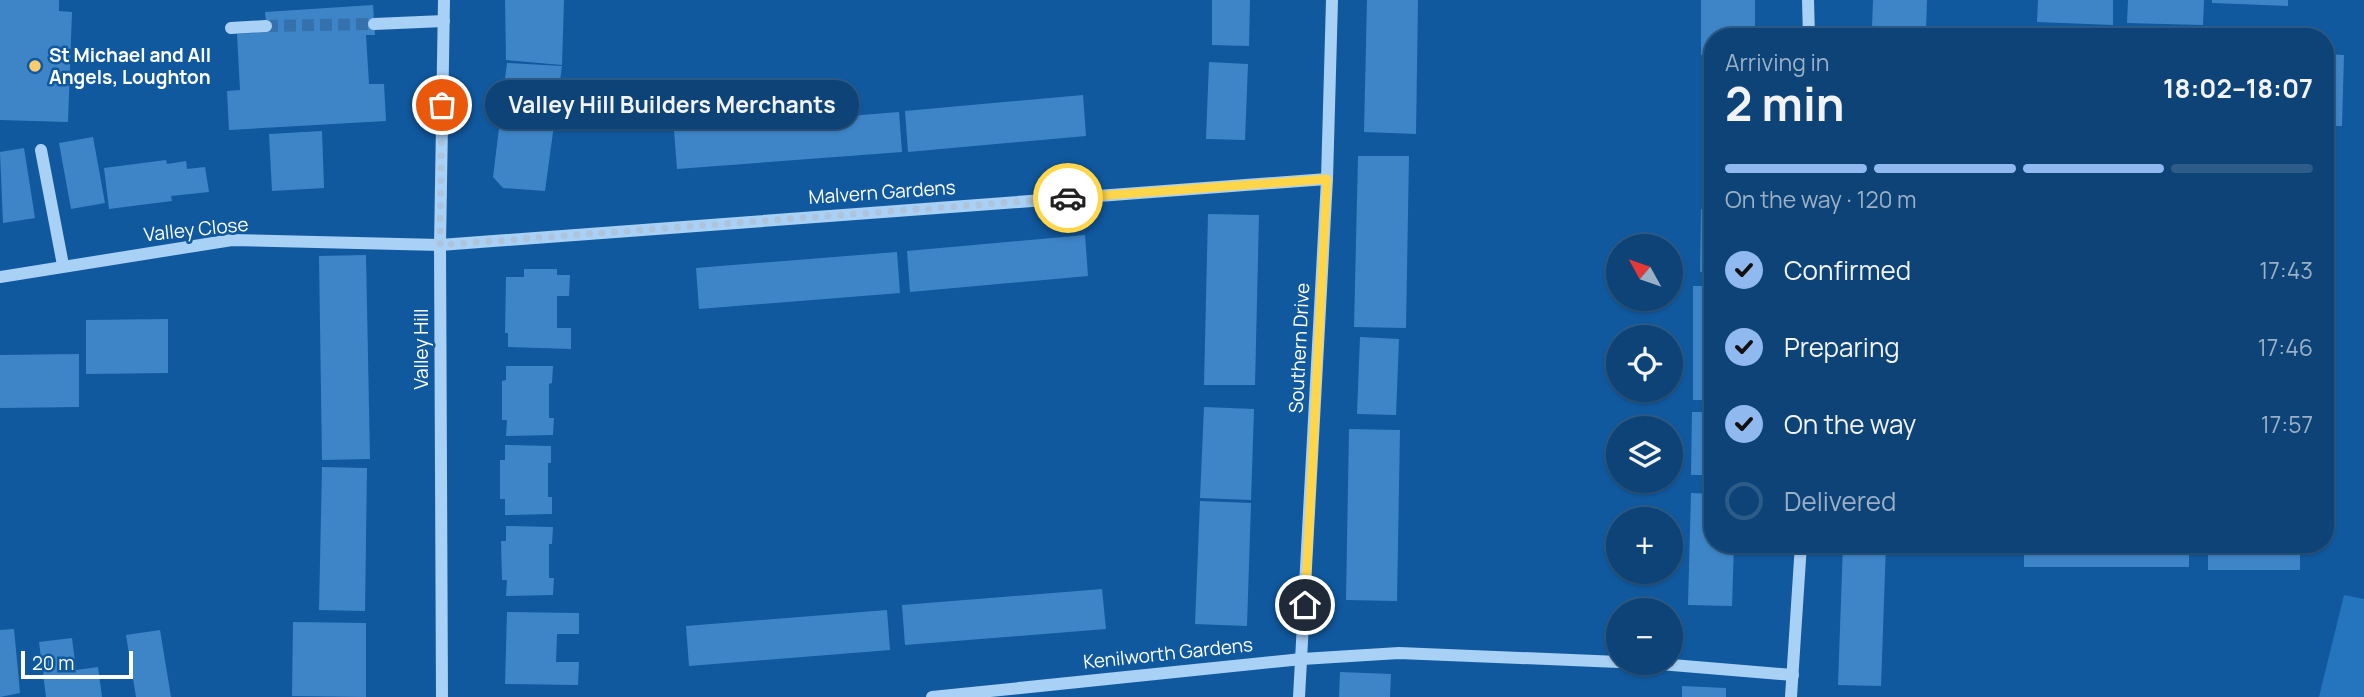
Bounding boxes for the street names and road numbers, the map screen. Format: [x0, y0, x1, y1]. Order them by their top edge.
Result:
street label: Malvern Gardens [808, 174, 956, 210]
street label: Valley Close [142, 211, 250, 247]
street label: Southern Drive [1283, 282, 1315, 414]
street label: Valley Hill [408, 308, 434, 390]
street label: Kenilworth Gardens [1082, 631, 1254, 675]

